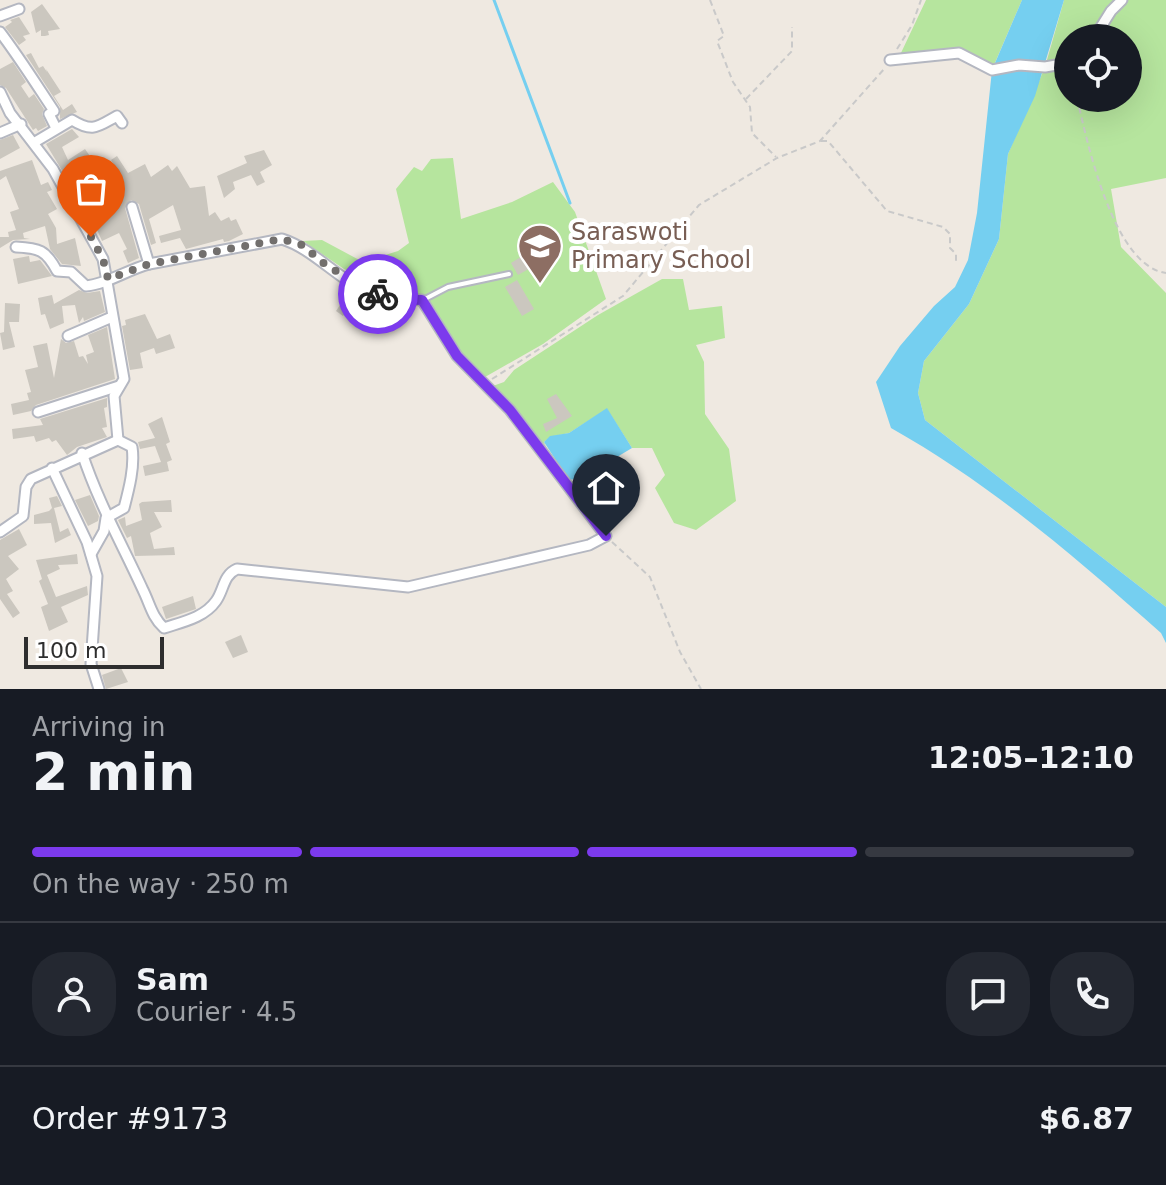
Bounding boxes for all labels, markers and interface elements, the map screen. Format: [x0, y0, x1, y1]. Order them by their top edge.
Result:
map controls [1054, 24, 1142, 112]
button: locate [1054, 24, 1142, 112]
pin [57, 155, 125, 237]
icon: bag [69, 167, 113, 211]
place label: Saraswoti Primary School [571, 218, 751, 274]
school or university icon: Saraswoti Primary School [516, 222, 564, 285]
courier [338, 254, 418, 334]
icon: bike [356, 272, 400, 316]
pin [572, 454, 640, 536]
icon: home [584, 466, 628, 510]
scale bar [24, 633, 164, 669]
text: 100 m [36, 638, 106, 663]
text: Arriving in [32, 712, 166, 742]
text: 12:05–12:10 [928, 740, 1134, 775]
text: 2 min [32, 742, 195, 802]
text: On the way · 250 m [32, 869, 289, 899]
button: person [32, 952, 116, 1036]
button: chat [946, 952, 1030, 1036]
button: phone [1050, 952, 1134, 1036]
text: Sam [136, 962, 209, 997]
text: Courier · 4.5 [136, 997, 297, 1027]
text: Order #9173 [32, 1101, 228, 1136]
text: $6.87 [1039, 1101, 1134, 1136]

